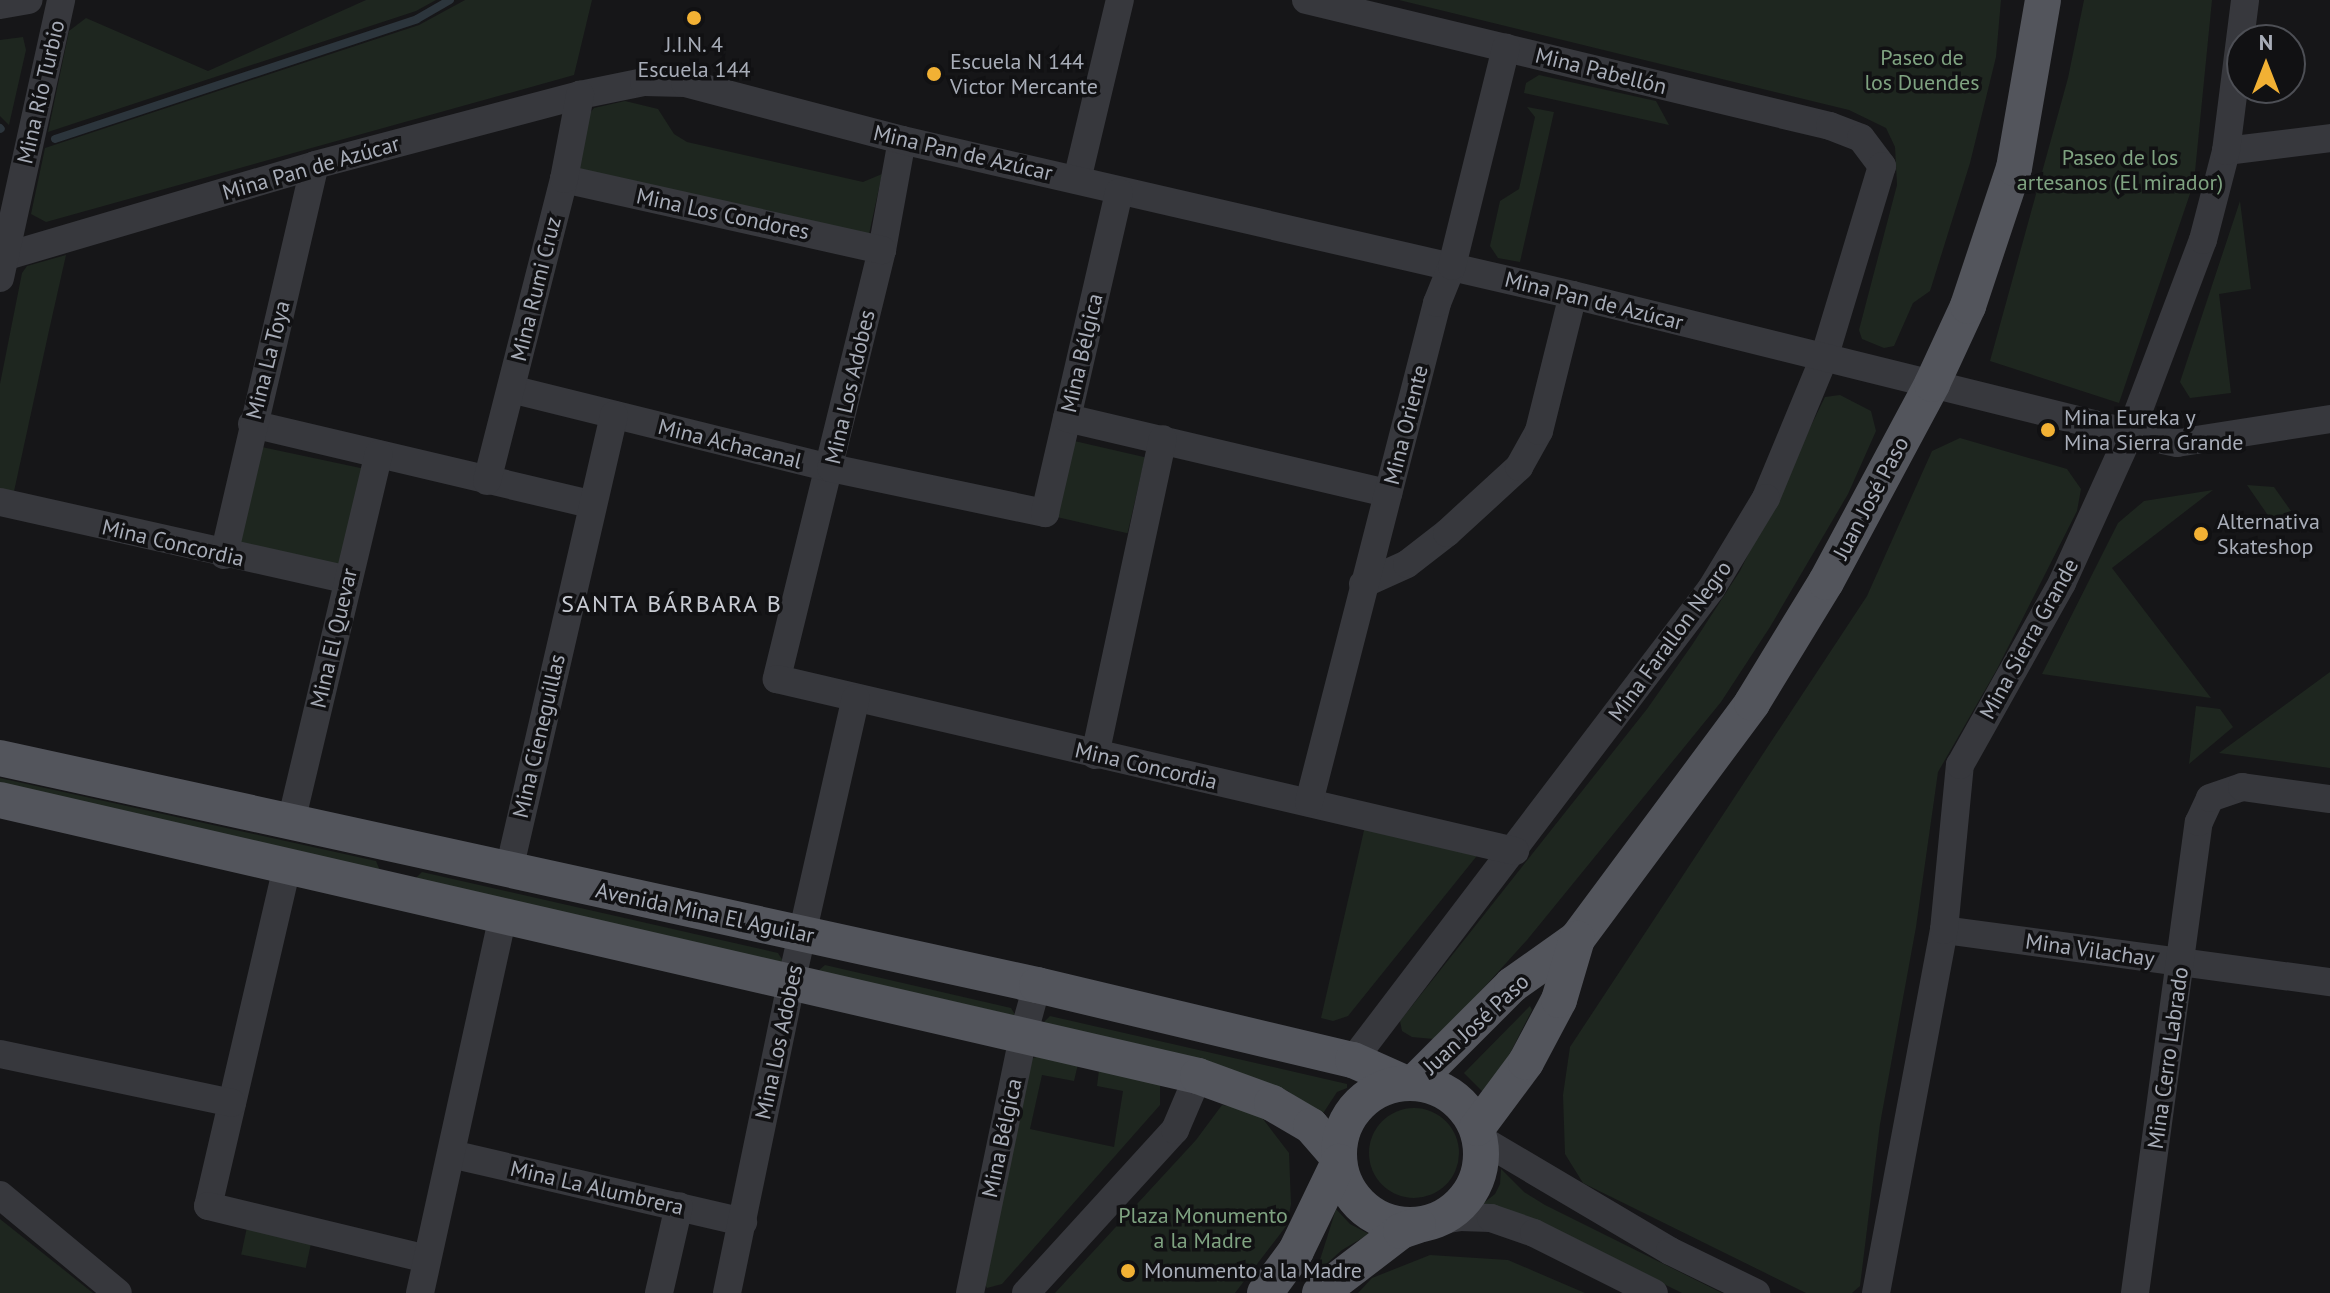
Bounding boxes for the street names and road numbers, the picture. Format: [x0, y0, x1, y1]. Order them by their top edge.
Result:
street label: Mina Río Turbio [12, 17, 70, 167]
street label: Mina Pabellón [1533, 42, 1669, 100]
street label: Mina Pan de Azúcar [871, 119, 1055, 187]
street label: Mina Pan de Azúcar [219, 130, 403, 206]
street label: Mina Los Condores [634, 183, 812, 245]
street label: Mina Rumi Cruz [505, 214, 567, 364]
street label: Mina Pan de Azúcar [1502, 266, 1686, 336]
street label: Mina Bélgica [1056, 291, 1108, 415]
street label: Mina La Toya [240, 298, 296, 422]
street label: Mina Los Adobes [819, 307, 881, 467]
street label: Mina Oriente [1378, 363, 1434, 487]
street label: Mina Achacanal [655, 413, 805, 475]
street label: Juan José Paso [1828, 432, 1914, 564]
street label: Mina Concordia [99, 514, 247, 572]
street label: Mina Sierra Grande [1974, 554, 2084, 724]
street label: Mina Farallon Negro [1603, 556, 1737, 726]
street label: Mina El Quevar [305, 565, 363, 711]
street label: Mina Cieneguillas [507, 652, 571, 820]
street label: Mina Concordia [1072, 737, 1220, 795]
street label: Avenida Mina El Aguilar [593, 877, 817, 949]
street label: Mina Vilachay [2023, 928, 2157, 972]
street label: Mina Los Adobes [750, 962, 808, 1122]
street label: Mina Cerro Labrado [2142, 965, 2194, 1151]
street label: Juan José Paso [1418, 968, 1534, 1080]
street label: Mina Bélgica [976, 1076, 1028, 1200]
street label: Mina La Alumbrera [507, 1155, 687, 1221]

